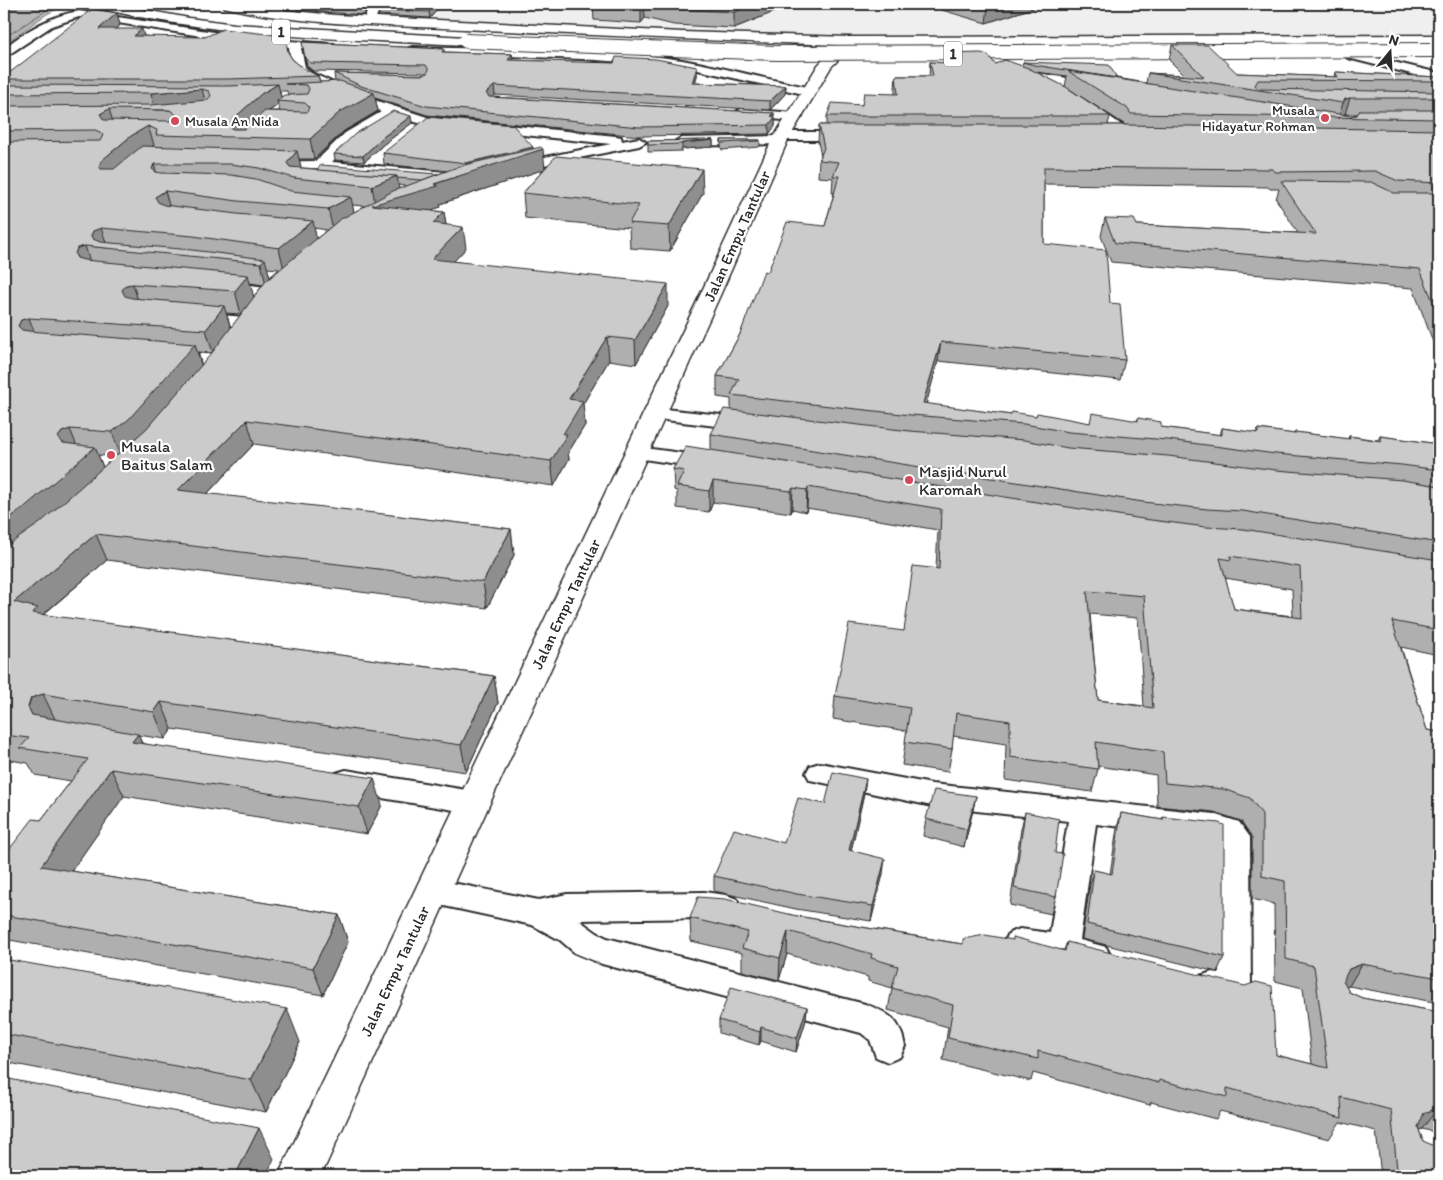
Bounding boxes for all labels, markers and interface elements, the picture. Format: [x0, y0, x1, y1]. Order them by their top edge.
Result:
road number: 1 [272, 20, 290, 44]
north arrow [1366, 28, 1416, 78]
text: N [1387, 31, 1401, 50]
road number: 1 [944, 42, 962, 66]
place label: Musala Hidayatur Rohman [1202, 102, 1316, 135]
marker: Musala Hidayatur Rohman [1319, 112, 1331, 124]
place label: Musala An Nida [185, 113, 279, 130]
marker: Musala An Nida [169, 115, 181, 127]
street label: Jalan Empu Tantular [700, 168, 774, 304]
place label: Musala Baitus Salam [121, 437, 213, 474]
marker: Musala Baitus Salam [105, 449, 117, 461]
place label: Masjid Nurul Karomah [919, 462, 1007, 499]
marker: Masjid Nurul Karomah [903, 474, 915, 486]
street label: Jalan Empu Tantular [527, 536, 605, 672]
street label: Jalan Empu Tantular [356, 903, 434, 1039]

